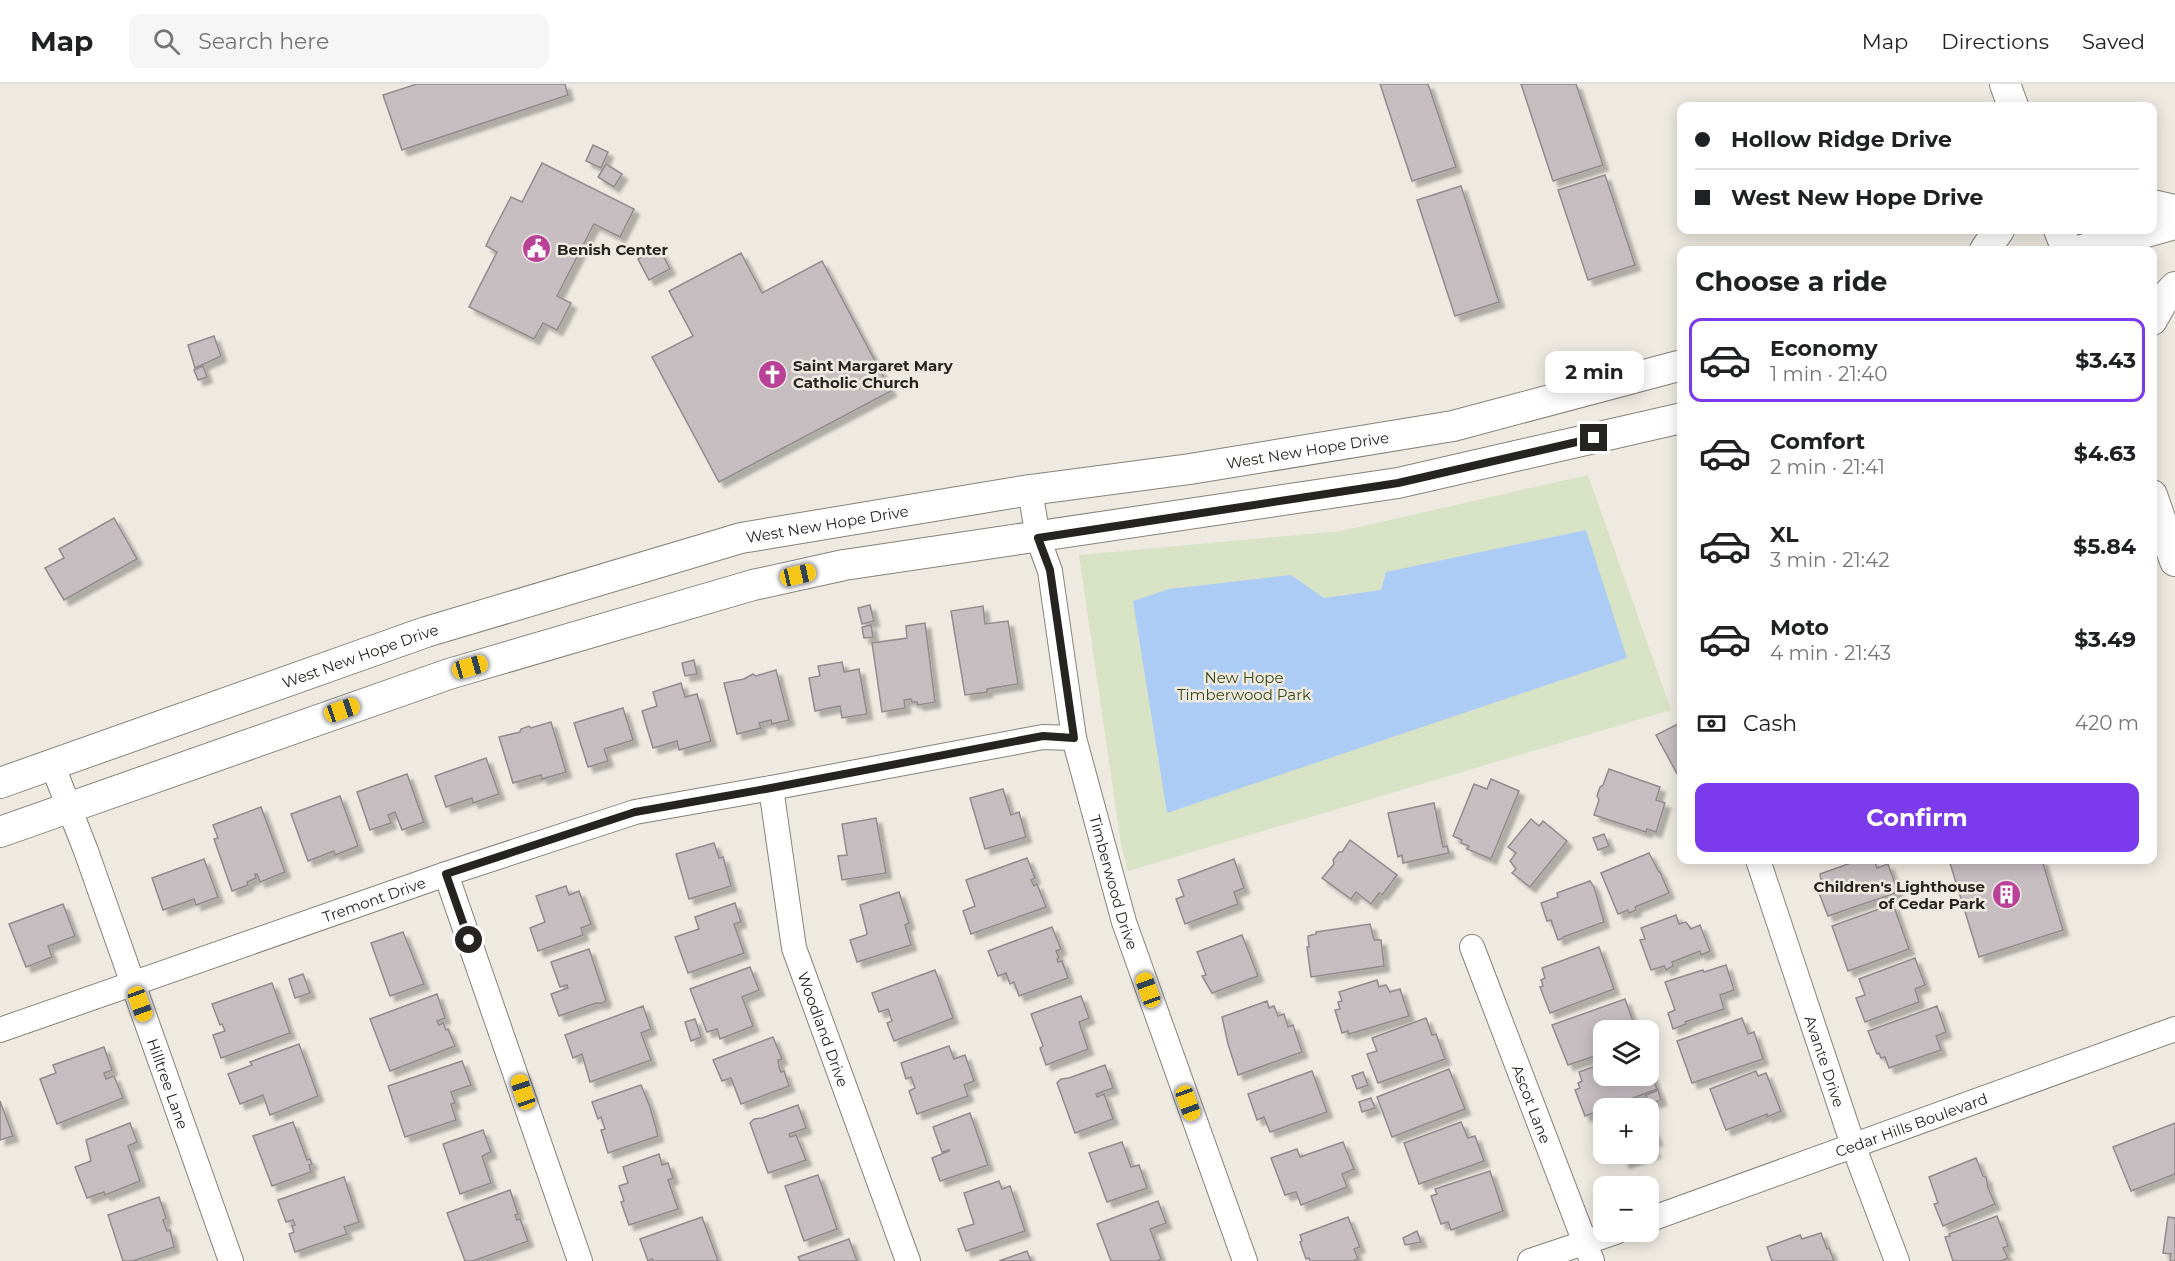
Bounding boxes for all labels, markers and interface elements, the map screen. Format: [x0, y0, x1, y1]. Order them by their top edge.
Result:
search box [129, 14, 549, 68]
text: Map [30, 24, 93, 58]
icon: search [150, 25, 183, 58]
text: Search here [198, 28, 329, 55]
text: Map [1862, 29, 1908, 54]
text: Directions [1941, 29, 2049, 54]
text: Saved [2082, 29, 2145, 54]
text: Hollow Ridge Drive [1731, 126, 1952, 153]
text: West New Hope Drive [1731, 184, 1983, 211]
public building icon: Benish Center [520, 233, 552, 265]
place label: Benish Center [557, 240, 669, 259]
text: Choose a ride [1695, 265, 1887, 298]
icon: car [1698, 333, 1752, 387]
text: Economy [1770, 335, 1878, 362]
text: $3.43 [2075, 347, 2136, 374]
callout: 2 min [1544, 351, 1644, 393]
place label: Saint Margaret Mary Catholic Church [793, 356, 954, 392]
church icon: Saint Margaret Mary Catholic Church [756, 358, 788, 390]
text: 2 min [1565, 360, 1624, 384]
text: 1 min · 21:40 [1770, 362, 1887, 386]
route end [1580, 424, 1607, 451]
icon: car [1698, 426, 1752, 480]
street label: West New Hope Drive [1225, 427, 1390, 472]
text: Comfort [1770, 428, 1865, 455]
text: $4.63 [2074, 440, 2136, 467]
text: 2 min · 21:41 [1770, 455, 1885, 479]
street label: West New Hope Drive [744, 501, 910, 547]
icon: car [1698, 519, 1752, 573]
text: XL [1770, 521, 1799, 548]
text: $5.84 [2073, 533, 2136, 560]
text: 3 min · 21:42 [1770, 548, 1890, 572]
car [778, 562, 818, 588]
icon: car [1698, 612, 1752, 666]
text: Moto [1770, 614, 1829, 641]
street label: West New Hope Drive [279, 619, 441, 692]
text: $3.49 [2074, 626, 2136, 653]
text: 4 min · 21:43 [1770, 641, 1891, 665]
car [450, 653, 490, 681]
park label: New Hope Timberwood Park [1177, 668, 1311, 704]
car [322, 696, 362, 724]
icon: cash [1695, 707, 1728, 740]
text: Cash [1743, 710, 1797, 737]
text: 420 m [2075, 711, 2139, 735]
button: Confirm [1695, 783, 2139, 852]
street label: Timberwood Drive [1086, 813, 1143, 952]
street label: Tremont Drive [320, 872, 428, 926]
place label: Children's Lighthouse of Cedar Park [1814, 877, 1985, 913]
building icon: Children's Lighthouse of Cedar Park [1990, 879, 2022, 911]
route start [455, 926, 482, 953]
street label: Woodland Drive [794, 969, 853, 1089]
car [1133, 970, 1163, 1010]
car [125, 984, 155, 1024]
street label: Avante Drive [1801, 1013, 1849, 1109]
map controls [1593, 1020, 1659, 1242]
button: layers [1593, 1020, 1659, 1086]
street label: Hilltree Lane [143, 1035, 193, 1131]
street label: Ascot Lane [1508, 1062, 1556, 1146]
car [509, 1072, 537, 1112]
car [1173, 1083, 1203, 1123]
street label: Cedar Hills Boulevard [1833, 1088, 1990, 1161]
button: + [1593, 1098, 1659, 1164]
button: − [1593, 1176, 1659, 1242]

